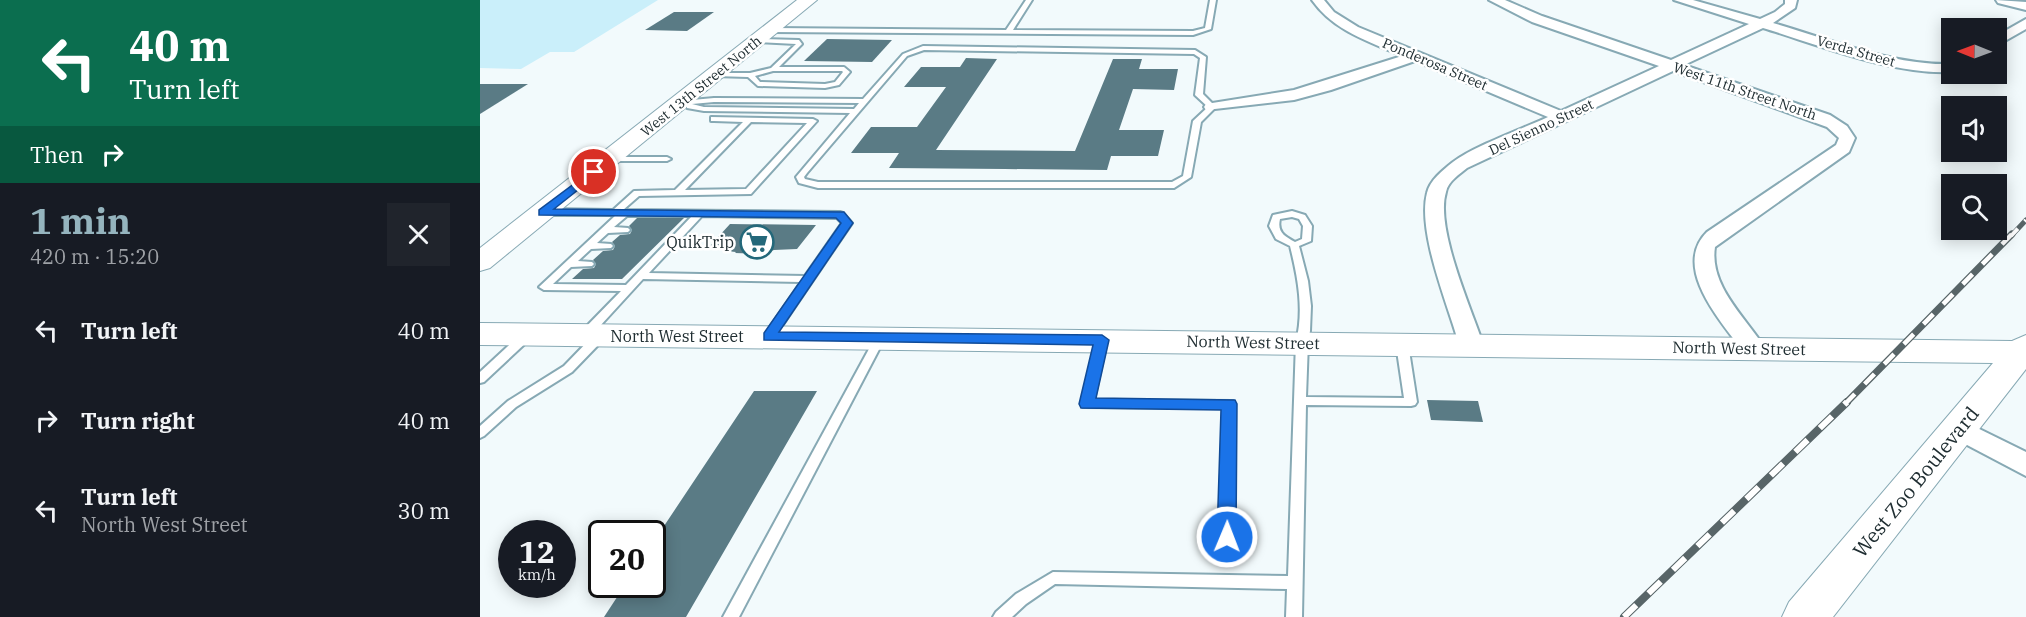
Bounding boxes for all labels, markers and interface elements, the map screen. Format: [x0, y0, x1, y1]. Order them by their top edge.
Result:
text: 40 m [129, 18, 230, 73]
north arrow [1941, 18, 2007, 84]
map controls [1941, 18, 2007, 240]
icon: left [30, 24, 108, 102]
street label: Verda Street [1815, 31, 1897, 71]
street label: West 13th Street North [637, 32, 765, 140]
street label: Ponderosa Street [1380, 34, 1490, 94]
street label: West 11th Street North [1671, 58, 1819, 124]
text: Turn left [129, 71, 240, 106]
street label: Del Sienno Street [1486, 95, 1596, 159]
button: sound [1941, 96, 2007, 162]
icon: right [96, 138, 129, 171]
text: Then [30, 140, 84, 169]
pin [568, 146, 619, 197]
icon: arrive [577, 155, 610, 188]
button: search [1941, 174, 2007, 240]
text: 1 min [30, 197, 131, 244]
button: close [387, 203, 450, 266]
supermarket icon: QuikTrip [739, 224, 775, 260]
place label: QuikTrip [666, 232, 734, 252]
text: 420 m · 15:20 [30, 243, 159, 270]
icon: left [30, 314, 63, 347]
text: Turn left [81, 316, 177, 345]
text: 40 m [398, 316, 450, 345]
street label: North West Street [610, 326, 744, 346]
street label: North West Street [1186, 331, 1320, 353]
street label: North West Street [1672, 337, 1806, 359]
street label: West Zoo Boulevard [1846, 401, 1985, 563]
icon: right [30, 404, 63, 437]
text: Turn right [81, 406, 195, 435]
text: 40 m [398, 406, 450, 435]
text: Turn left [81, 482, 177, 511]
icon: left [30, 494, 63, 527]
text: 30 m [398, 496, 450, 525]
position arrow [1195, 505, 1259, 569]
text: North West Street [81, 511, 248, 538]
speed limit sign: 20 [588, 520, 666, 598]
text: 12 [519, 532, 555, 571]
text: km/h [518, 565, 556, 584]

